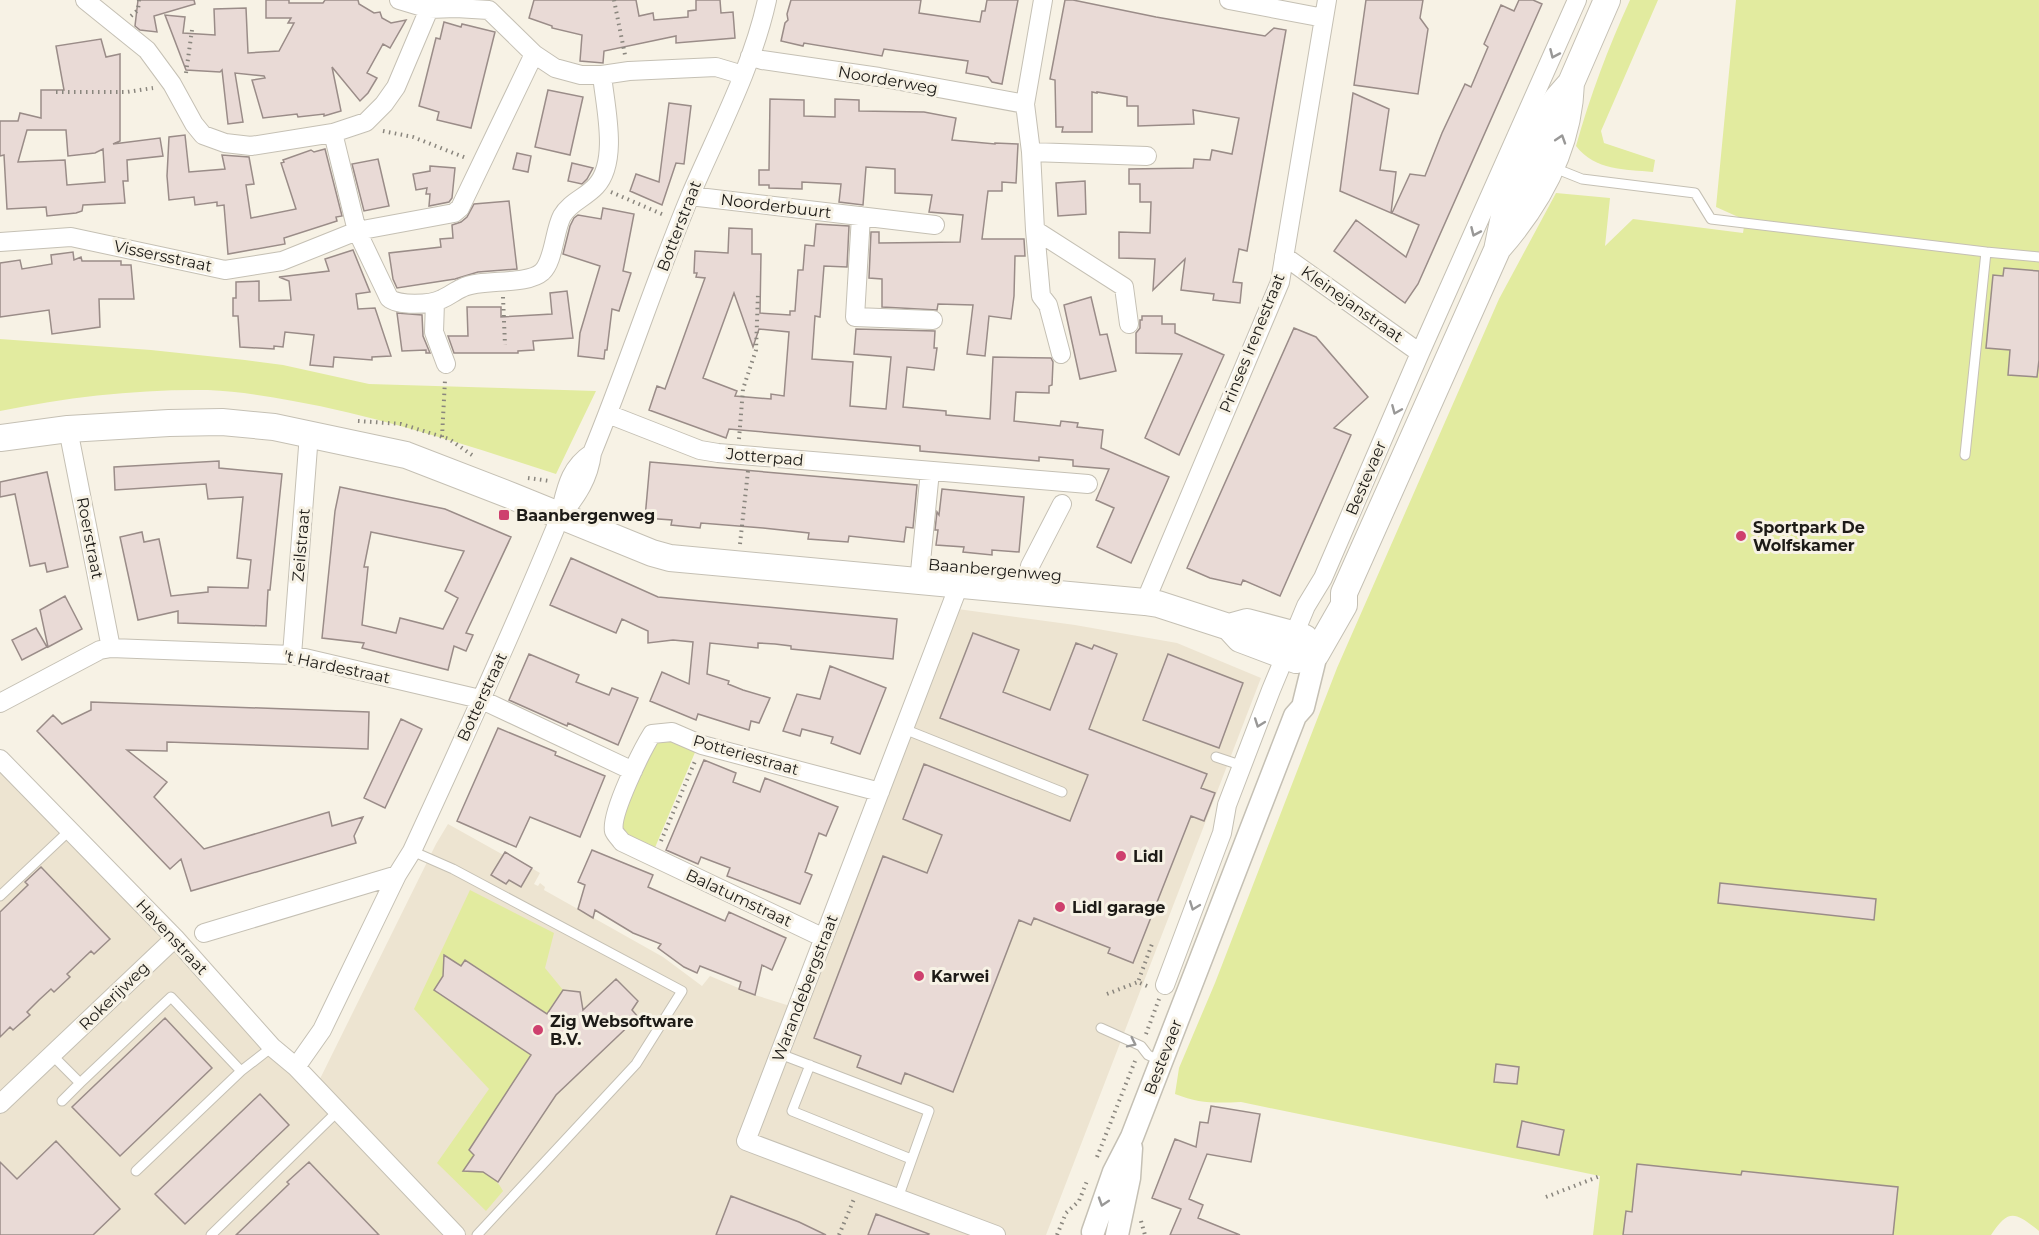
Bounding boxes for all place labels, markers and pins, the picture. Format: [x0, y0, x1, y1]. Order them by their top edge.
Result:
place label: Baanbergenweg [516, 506, 655, 525]
marker: Baanbergenweg [497, 508, 511, 522]
place label: Sportpark De Wolfskamer [1753, 518, 1865, 555]
marker: Sportpark De Wolfskamer [1734, 529, 1748, 543]
place label: Lidl [1133, 847, 1163, 866]
marker: Lidl [1114, 849, 1128, 863]
place label: Lidl garage [1072, 898, 1165, 917]
marker: Lidl garage [1053, 900, 1067, 914]
place label: Karwei [931, 967, 989, 986]
marker: Karwei [912, 969, 926, 983]
place label: Zig Websoftware B.V. [550, 1012, 693, 1049]
marker: Zig Websoftware B.V. [531, 1023, 545, 1037]

